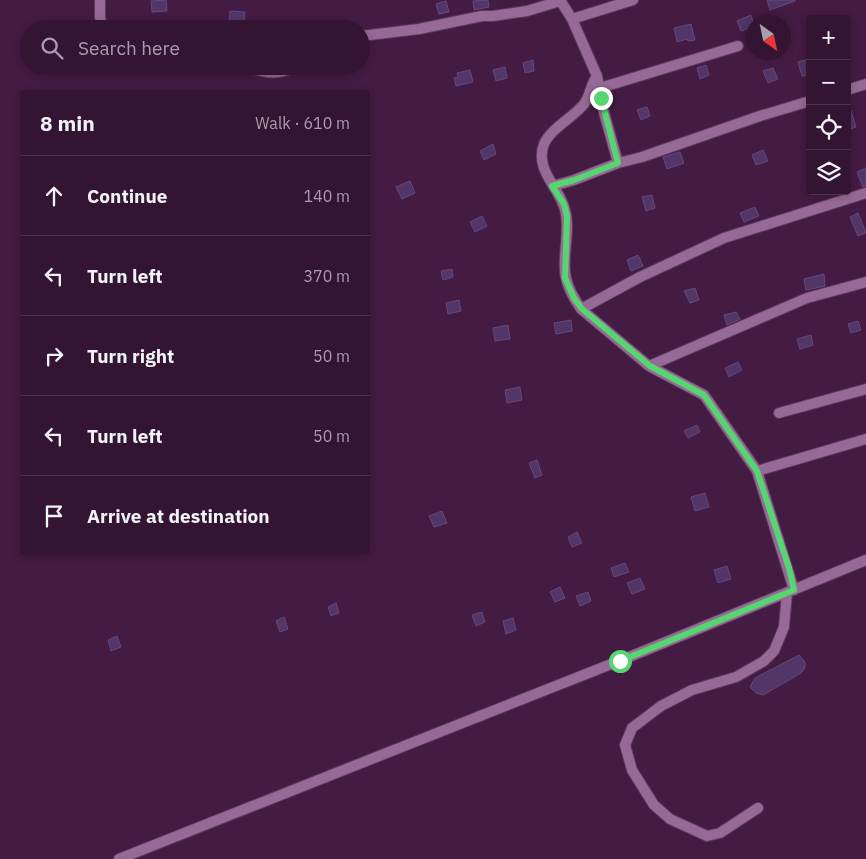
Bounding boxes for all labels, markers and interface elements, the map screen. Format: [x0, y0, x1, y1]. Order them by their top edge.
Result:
north arrow [746, 15, 791, 60]
map controls [806, 15, 851, 195]
button: + [806, 15, 851, 60]
search box [20, 20, 370, 75]
icon: search [38, 34, 66, 62]
text: Search here [78, 36, 180, 60]
button: − [806, 60, 851, 105]
route end [590, 87, 613, 110]
button: locate [806, 105, 851, 150]
text: 8 min [40, 109, 95, 137]
text: Walk · 610 m [255, 113, 350, 133]
button: layers [806, 150, 851, 195]
icon: ahead [40, 182, 68, 210]
text: Continue [87, 184, 167, 208]
text: 140 m [303, 186, 350, 206]
icon: left [40, 262, 68, 290]
text: Turn left [87, 264, 163, 288]
text: 370 m [303, 266, 350, 286]
icon: right [40, 342, 68, 370]
text: Turn right [87, 344, 174, 368]
text: 50 m [313, 346, 350, 366]
icon: left [40, 422, 68, 450]
text: Turn left [87, 424, 163, 448]
text: 50 m [313, 426, 350, 446]
icon: arrive [40, 502, 68, 530]
text: Arrive at destination [87, 504, 270, 528]
route start [609, 650, 632, 673]

